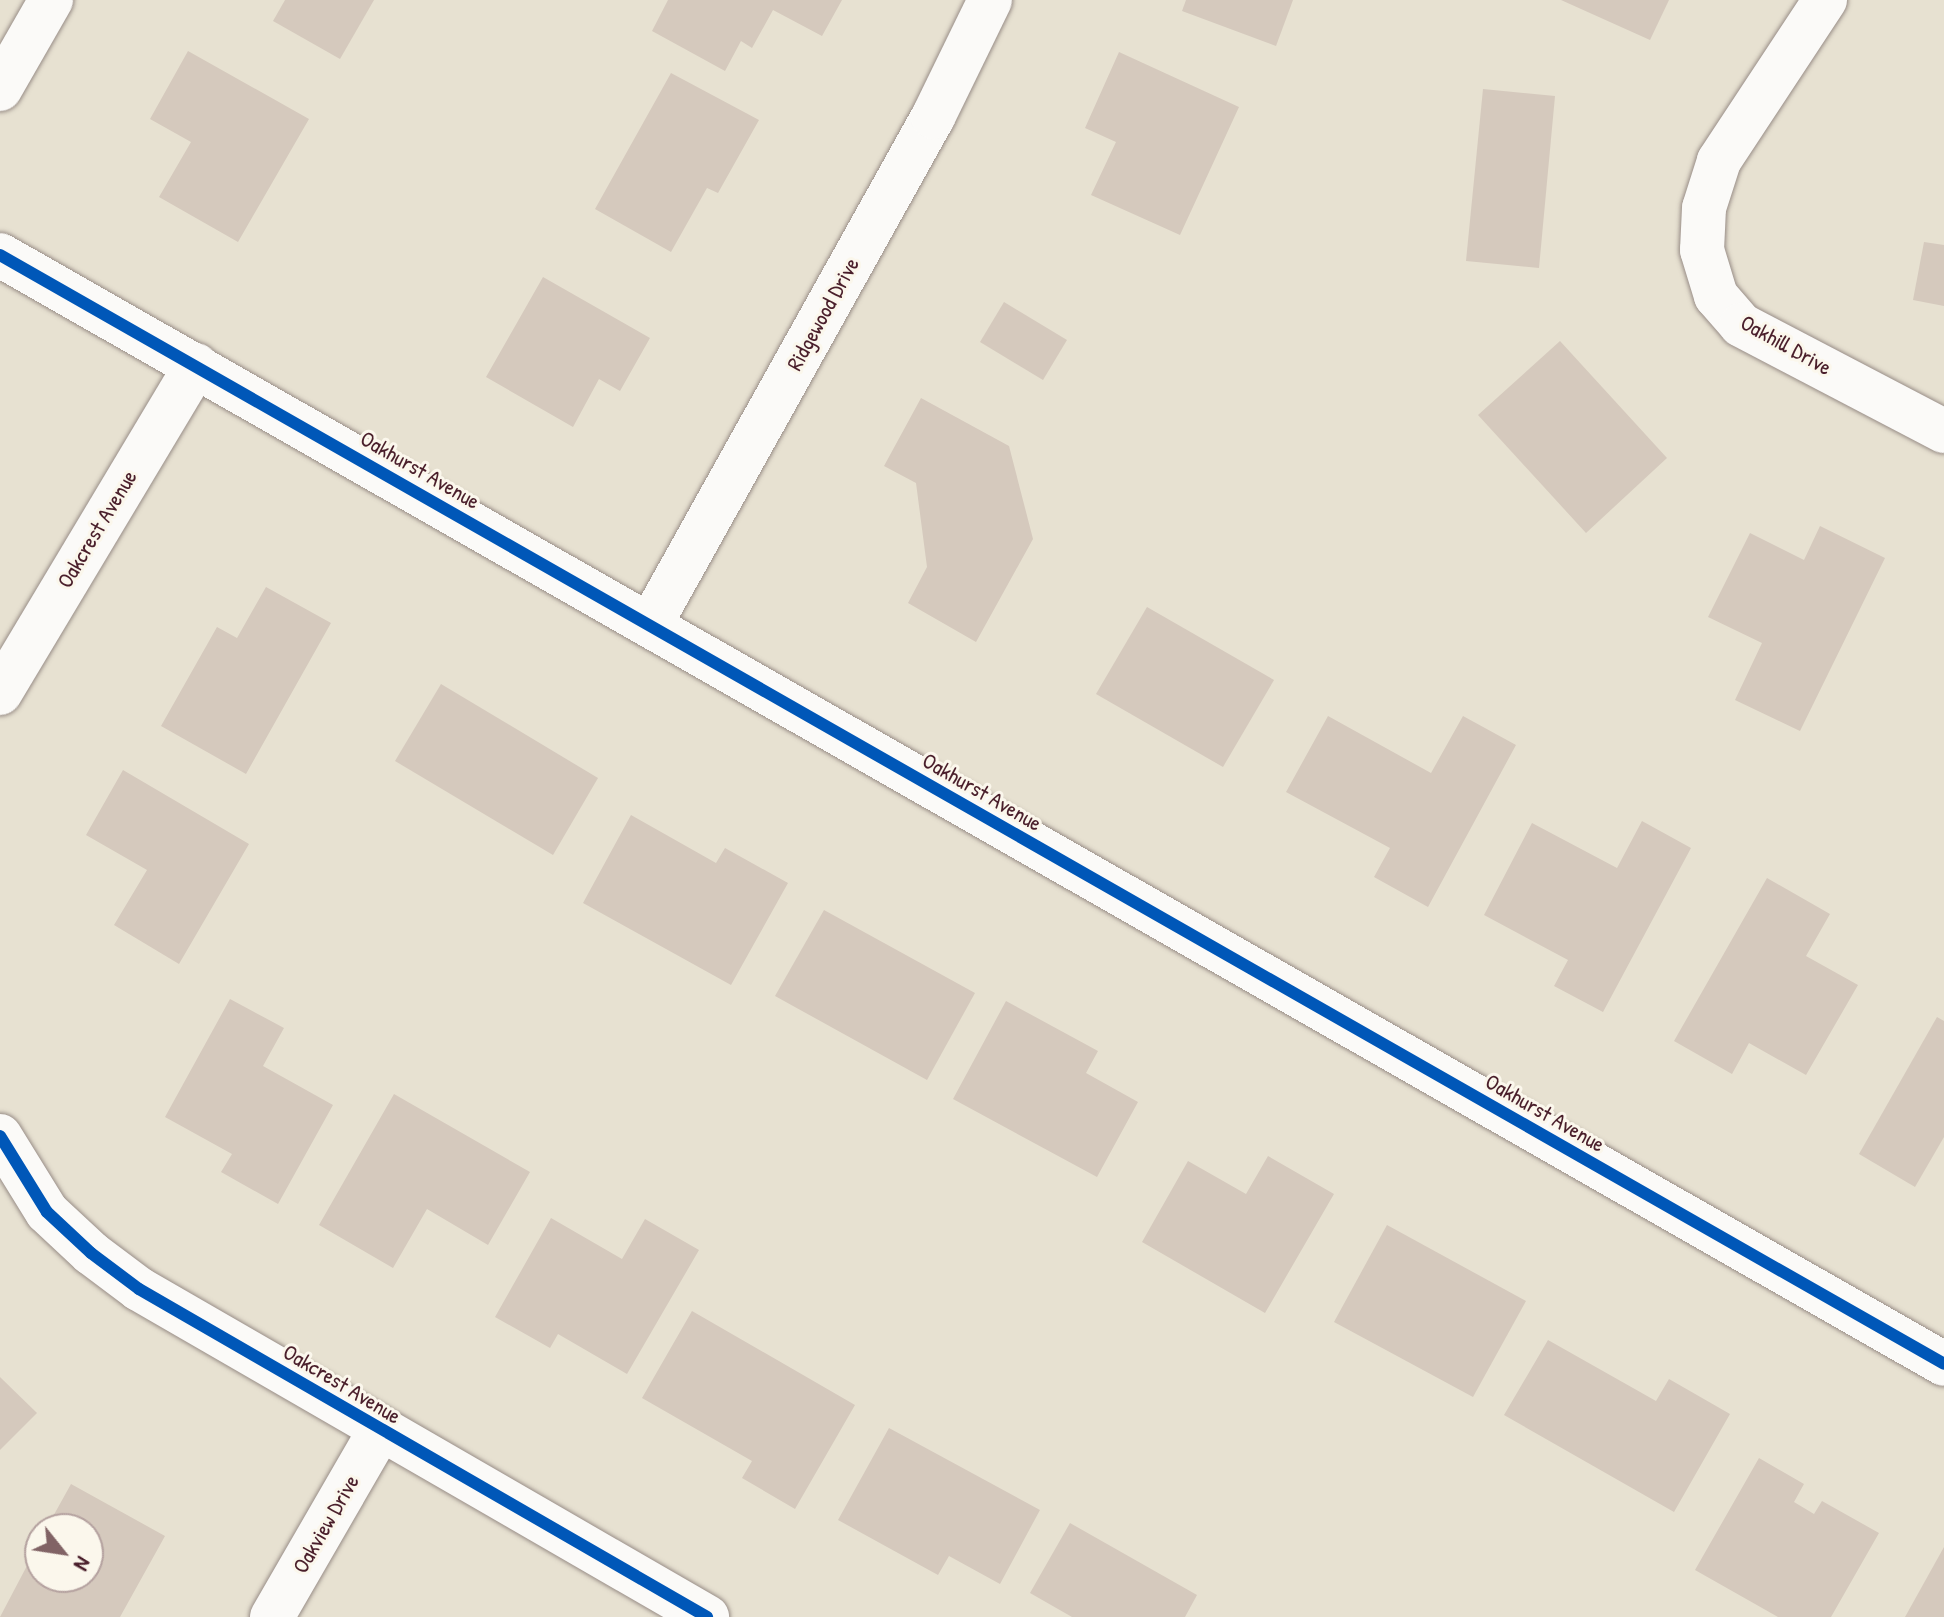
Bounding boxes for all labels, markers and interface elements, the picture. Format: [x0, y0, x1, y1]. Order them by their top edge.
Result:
street label: Ridgewood Drive [781, 253, 865, 375]
street label: Oakhill Drive [1736, 309, 1836, 381]
street label: Oakhurst Avenue [356, 425, 484, 515]
street label: Oakcrest Avenue [52, 465, 142, 593]
street label: Oakhurst Avenue [918, 747, 1046, 837]
street label: Oakhurst Avenue [1481, 1068, 1609, 1158]
street label: Oakcrest Avenue [278, 1339, 406, 1429]
street label: Oakview Drive [287, 1470, 365, 1578]
north arrow [24, 1513, 104, 1593]
text: N [67, 1551, 99, 1577]

